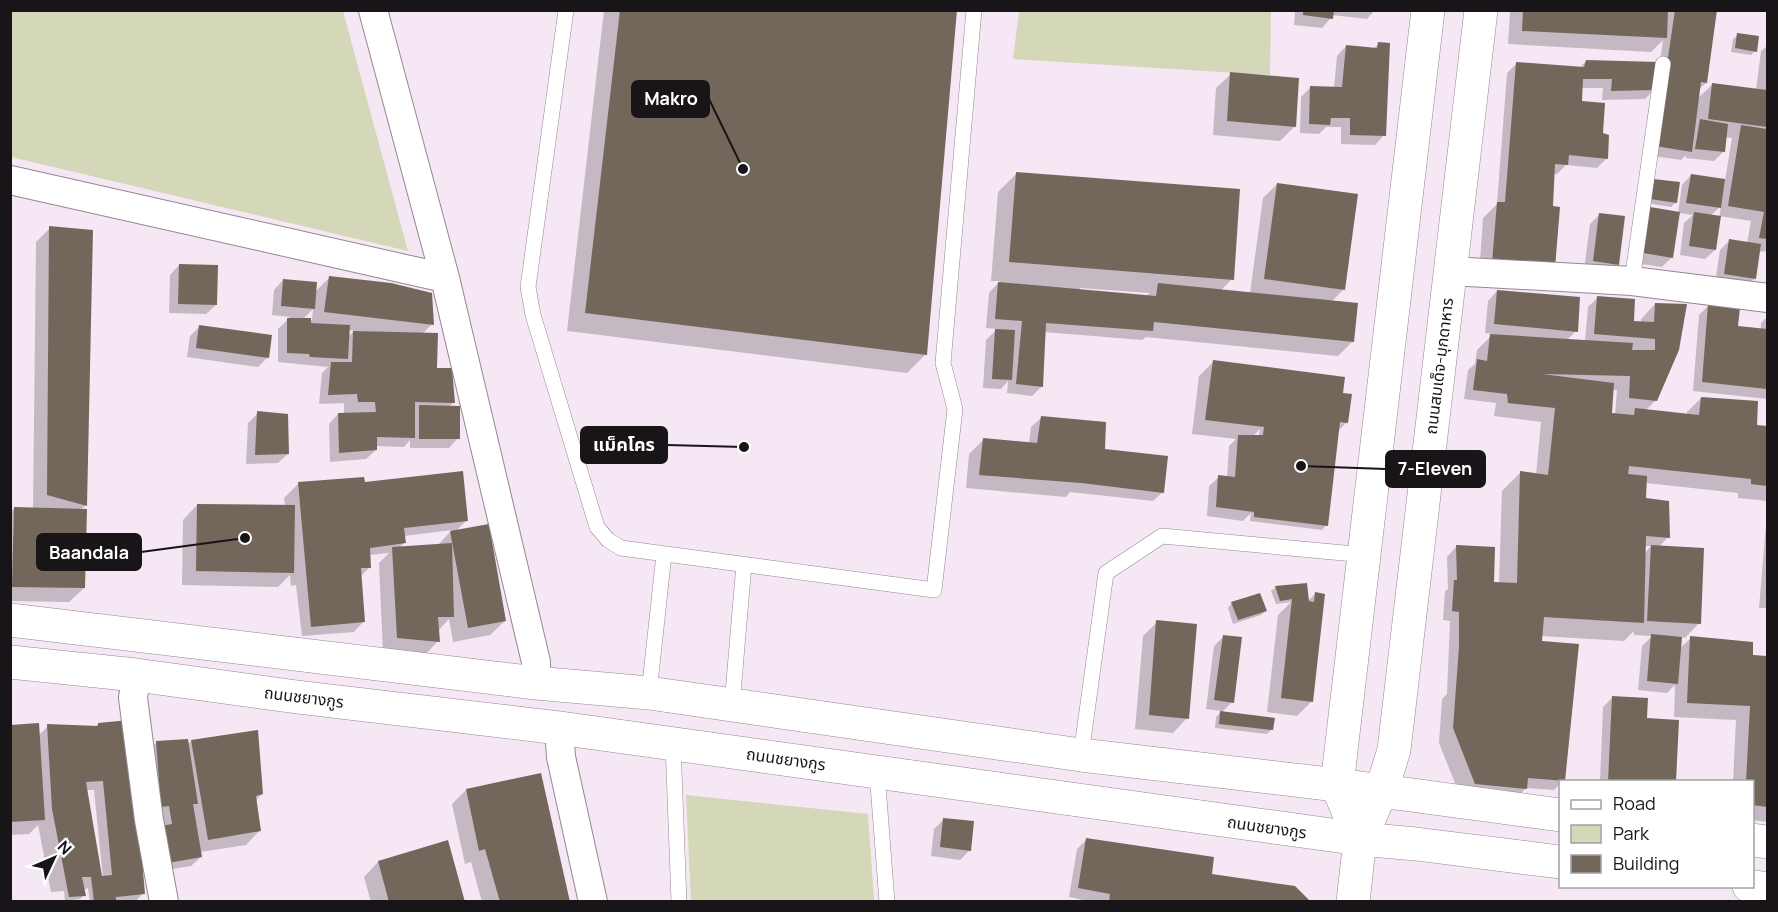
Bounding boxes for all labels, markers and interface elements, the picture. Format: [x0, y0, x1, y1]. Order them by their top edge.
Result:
callout: Makro [632, 81, 709, 117]
text: Makro [644, 86, 698, 110]
street label: ถนนสมเด็จ-มุกดาหาร [1420, 296, 1458, 436]
callout: แม็คโคร [581, 427, 667, 463]
text: แม็คโคร [593, 432, 655, 456]
callout: 7-Eleven [1386, 451, 1485, 487]
text: 7-Eleven [1398, 456, 1472, 480]
callout: Baandala [37, 534, 141, 570]
text: Baandala [49, 540, 129, 564]
street label: ถนนชยางกูร [263, 681, 345, 713]
street label: ถนนชยางกูร [745, 743, 827, 775]
legend [1559, 780, 1754, 888]
text: Road [1613, 791, 1656, 815]
street label: ถนนชยางกูร [1226, 811, 1308, 843]
text: Park [1613, 821, 1650, 845]
north arrow [24, 828, 84, 888]
text: N [53, 836, 77, 859]
text: Building [1613, 851, 1679, 875]

